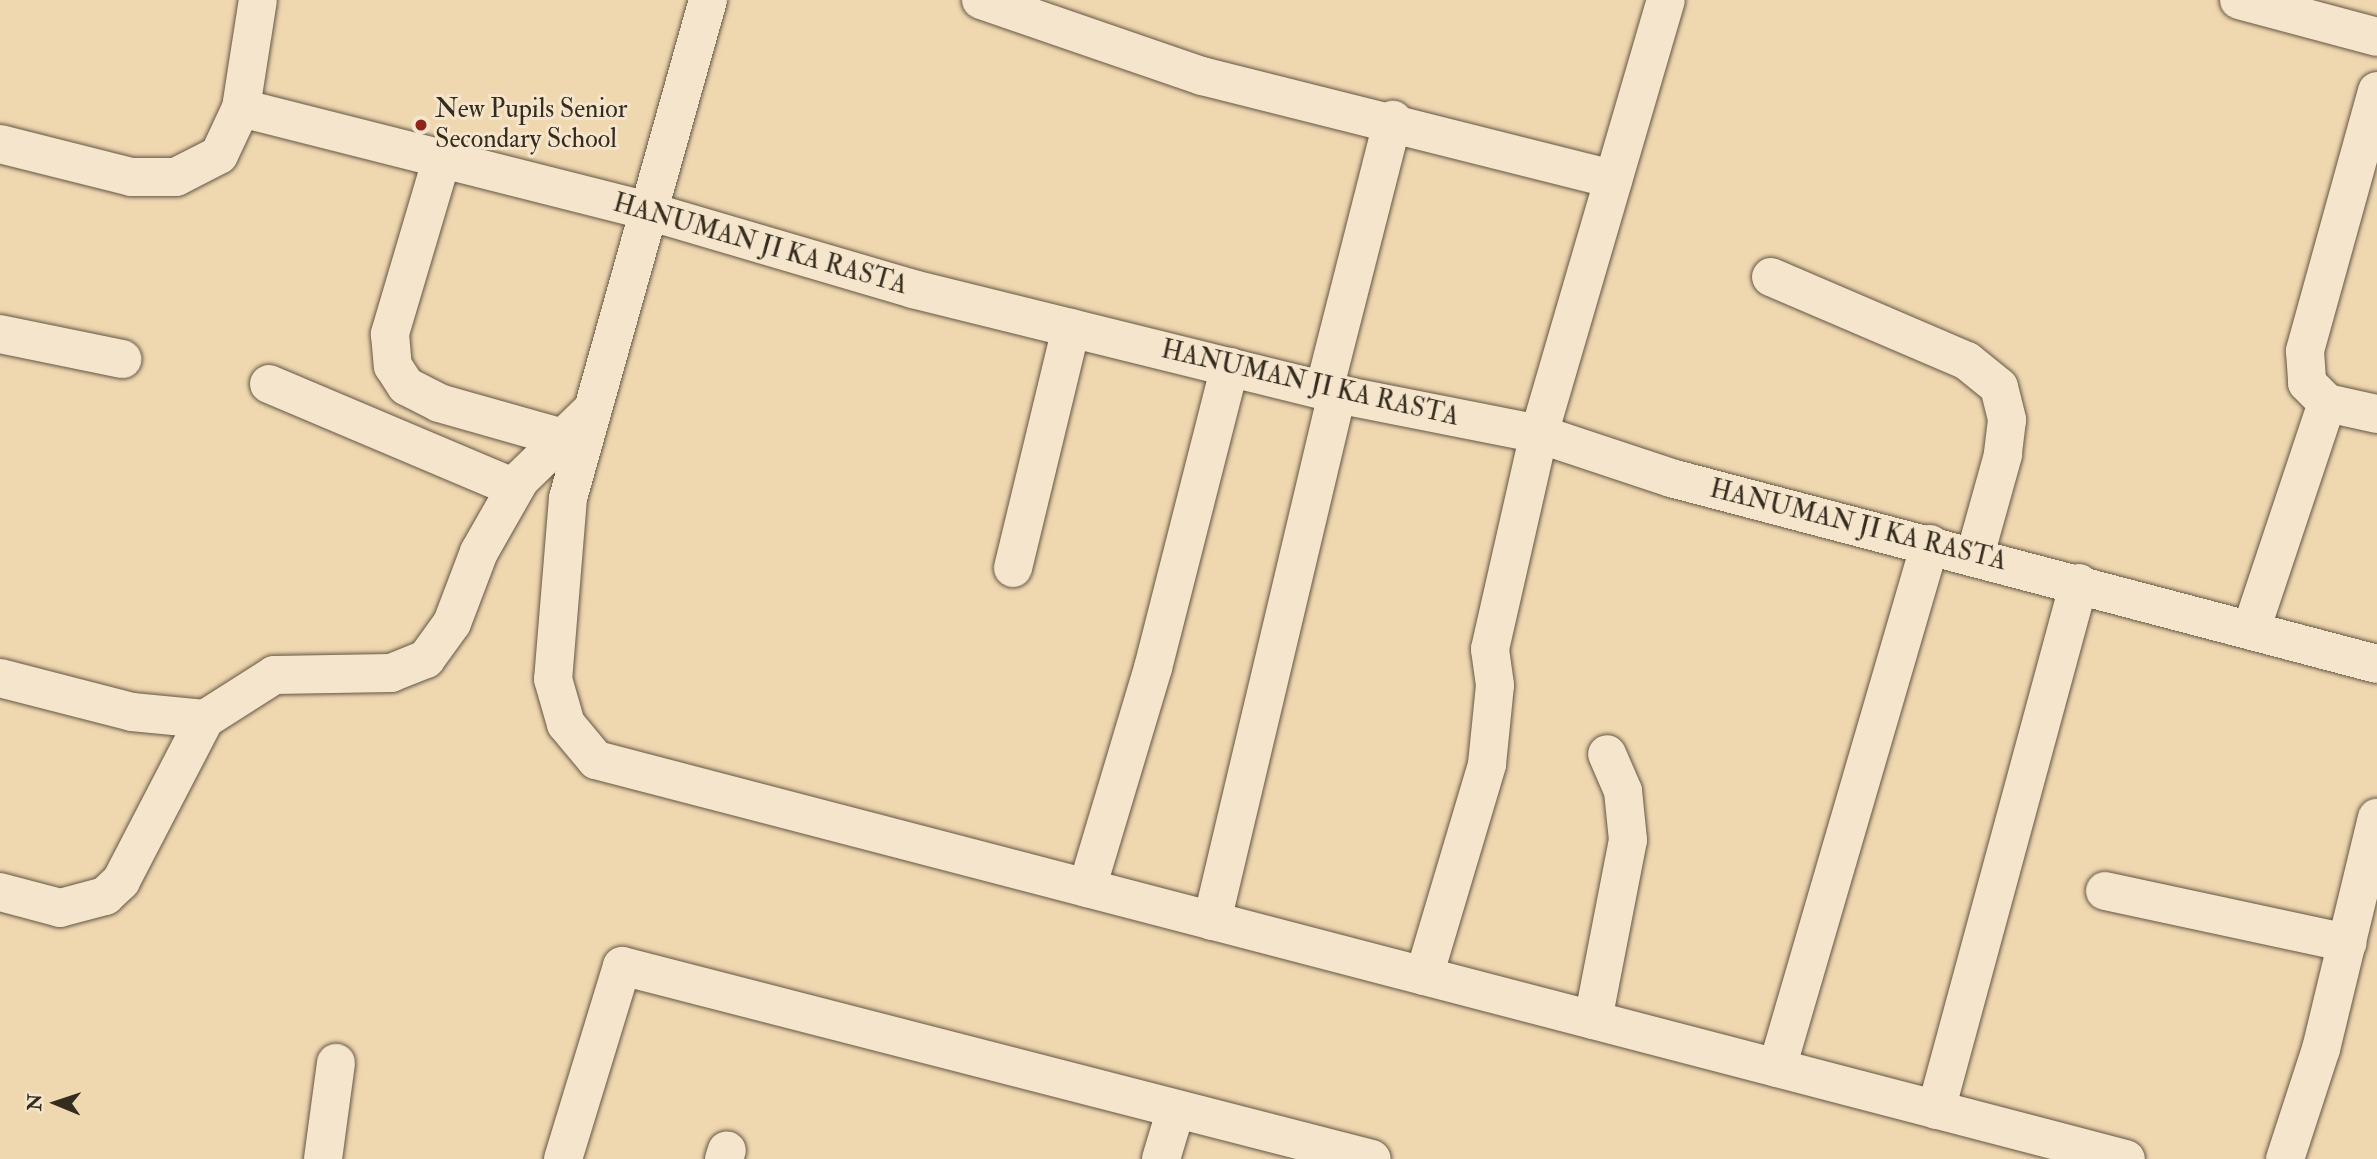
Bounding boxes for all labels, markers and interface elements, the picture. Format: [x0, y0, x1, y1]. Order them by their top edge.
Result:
place label: New Pupils Senior Secondary School [435, 94, 627, 156]
marker: New Pupils Senior Secondary School [413, 117, 429, 133]
street label: HANUMAN JI KA RASTA [609, 188, 911, 302]
street label: HANUMAN JI KA RASTA [1158, 335, 1462, 433]
street label: HANUMAN JI KA RASTA [1706, 474, 2010, 578]
north arrow [21, 1068, 91, 1138]
text: N [23, 1093, 47, 1111]

